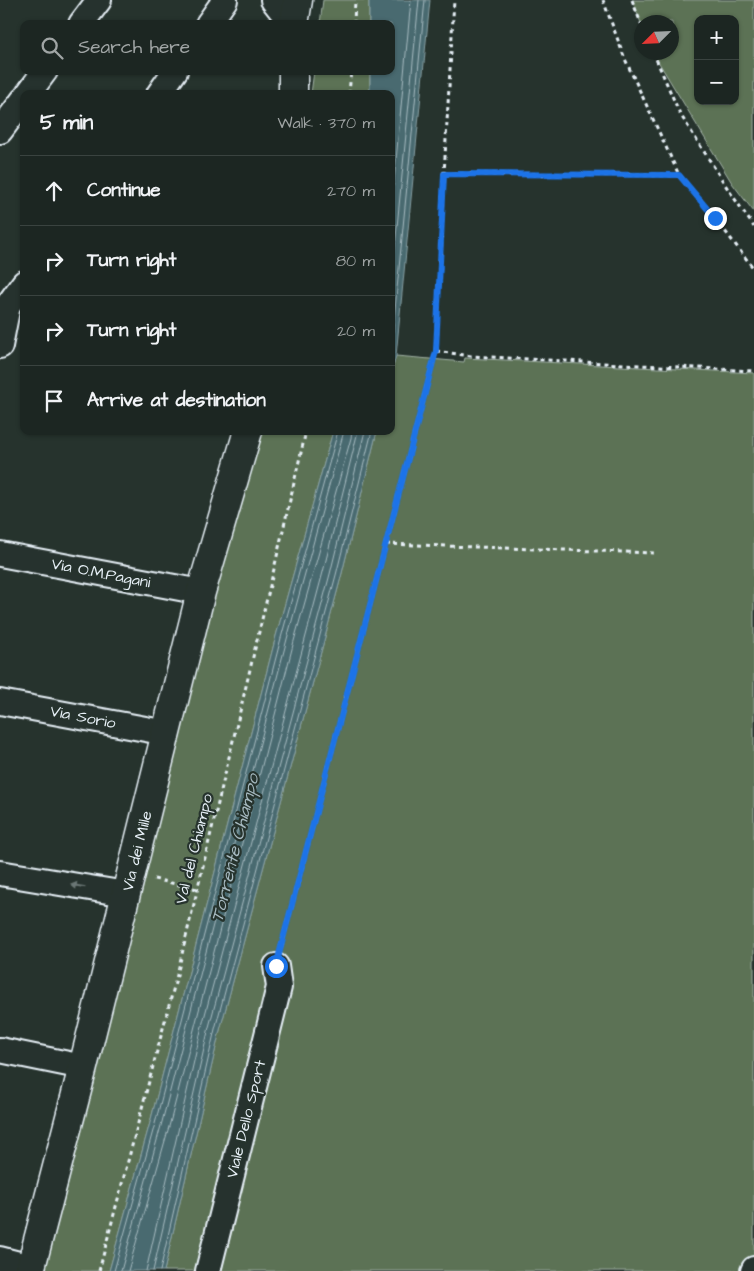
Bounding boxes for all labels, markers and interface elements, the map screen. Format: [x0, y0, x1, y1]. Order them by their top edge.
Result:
north arrow [634, 15, 679, 60]
map controls [694, 15, 739, 105]
button: + [694, 15, 739, 60]
search box [20, 20, 395, 75]
icon: search [38, 34, 66, 62]
text: Search here [78, 34, 190, 61]
button: − [694, 60, 739, 105]
text: 5 min [40, 108, 93, 137]
text: Walk · 370 m [277, 112, 375, 134]
icon: ahead [40, 177, 68, 205]
text: Continue [87, 177, 161, 204]
text: 270 m [327, 180, 375, 202]
route end [704, 207, 727, 230]
icon: right [40, 247, 68, 275]
text: Turn right [87, 247, 176, 274]
text: 80 m [336, 250, 375, 272]
icon: right [40, 317, 68, 345]
text: Turn right [87, 317, 176, 344]
text: 20 m [337, 320, 375, 342]
icon: arrive [40, 387, 68, 415]
text: Arrive at destination [87, 387, 266, 414]
street label: Via O.M.Pagani [49, 553, 153, 594]
street label: Via Sorio [48, 700, 118, 734]
water label: Torrente Chiampo [205, 769, 266, 925]
street label: Val del Chiampo [170, 791, 218, 907]
street label: Via dei Mille [116, 808, 158, 893]
one-way arrow [69, 881, 85, 889]
route start [265, 955, 288, 978]
street label: Viale Dello Sport [221, 1057, 271, 1180]

